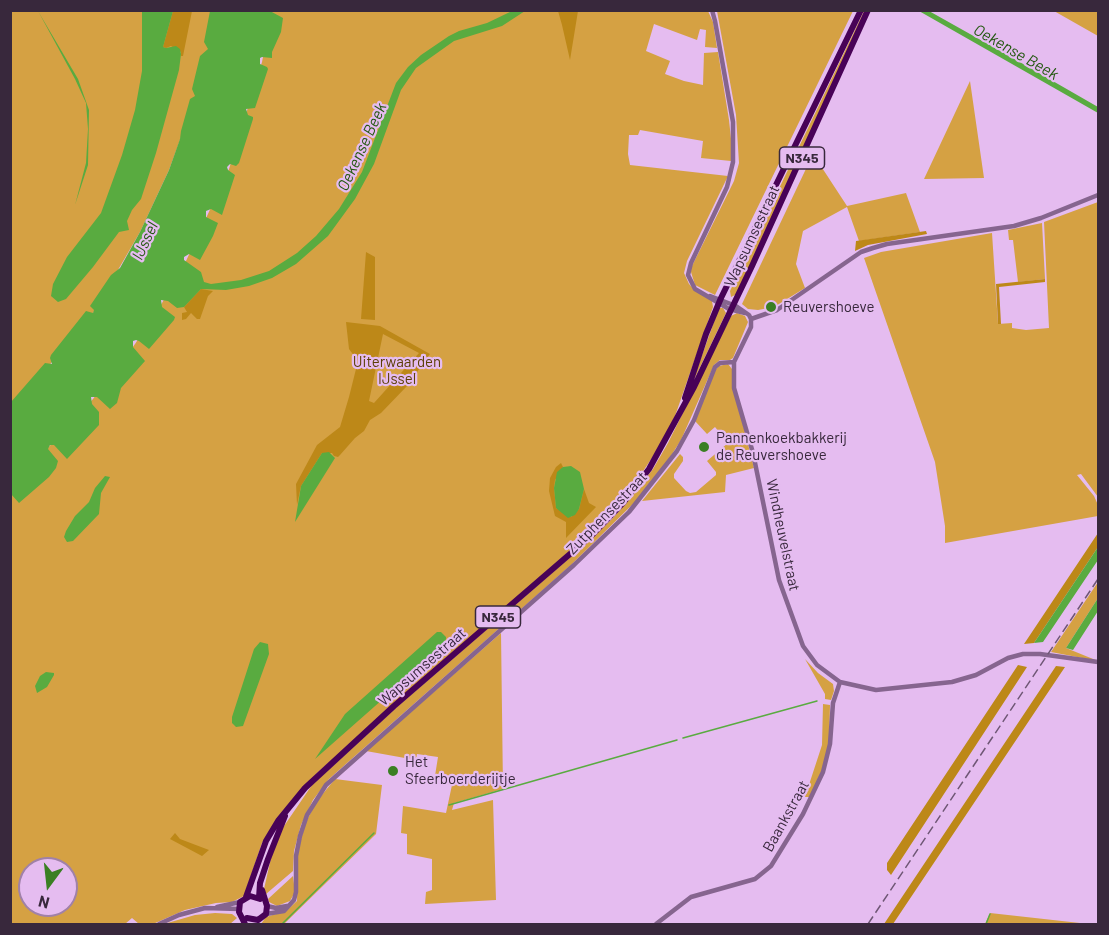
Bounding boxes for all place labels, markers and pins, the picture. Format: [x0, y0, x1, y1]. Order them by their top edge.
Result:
place label: Reuvershoeve [783, 298, 874, 316]
marker: Reuvershoeve [764, 300, 778, 314]
place label: Pannenkoekbakkerij de Reuvershoeve [716, 429, 847, 464]
marker: Pannenkoekbakkerij de Reuvershoeve [697, 440, 711, 454]
place label: Het Sfeerboerderijtje [405, 753, 516, 788]
marker: Het Sfeerboerderijtje [386, 764, 400, 778]

